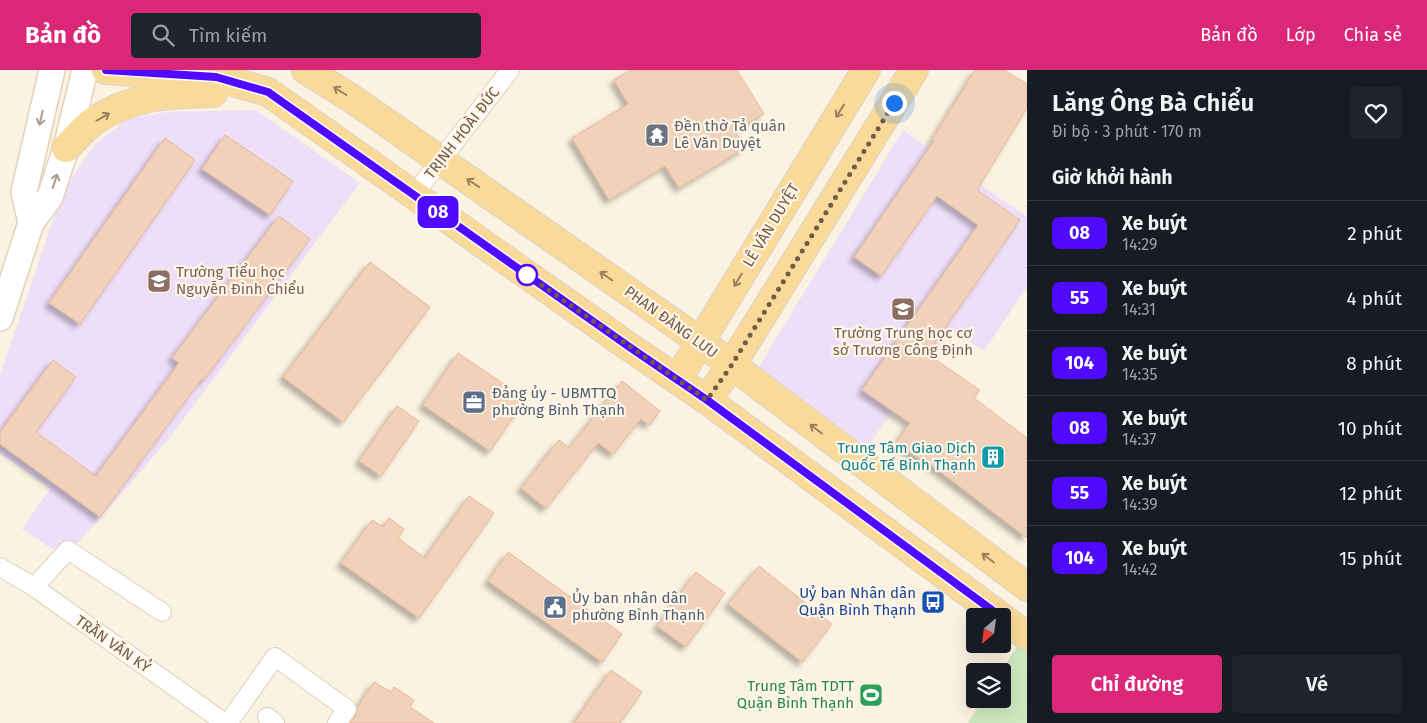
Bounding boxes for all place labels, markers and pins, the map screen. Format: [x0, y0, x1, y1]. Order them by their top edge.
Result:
place label: Đền thờ Tả quân Lê Văn Duyệt [674, 117, 786, 152]
temple icon: Đền thờ Tả quân Lê Văn Duyệt [644, 122, 670, 148]
place label: Trường Tiểu học Nguyễn Đình Chiểu [176, 263, 305, 298]
unlabelled marker [516, 264, 538, 286]
school or university icon: Trường Tiểu học Nguyễn Đình Chiểu [146, 268, 172, 294]
school or university icon: Trường Trung học cơ sở Trương Công Định [890, 296, 916, 322]
place label: Trường Trung học cơ sở Trương Công Định [833, 324, 973, 359]
place label: Đảng ủy - UBMTTQ phường Bình Thạnh [492, 384, 625, 419]
office icon: Đảng ủy - UBMTTQ phường Bình Thạnh [461, 389, 487, 415]
place label: Trung Tâm Giao Dịch Quốc Tế Binh Thạnh [837, 439, 976, 474]
building icon: Trung Tâm Giao Dịch Quốc Tế Binh Thạnh [980, 444, 1006, 470]
place label: Uỷ ban Nhân dân Quận Bình Thạnh [799, 584, 916, 619]
place label: Ủy ban nhân dân phường Bình Thạnh [572, 588, 705, 624]
bus stop icon: Uỷ ban Nhân dân Quận Bình Thạnh [920, 589, 946, 615]
public building icon: Ủy ban nhân dân phường Bình Thạnh [542, 594, 568, 620]
place label: Trung Tâm TDTT Quận Bình Thạnh [737, 677, 854, 712]
sports icon: Trung Tâm TDTT Quận Bình Thạnh [858, 682, 884, 708]

